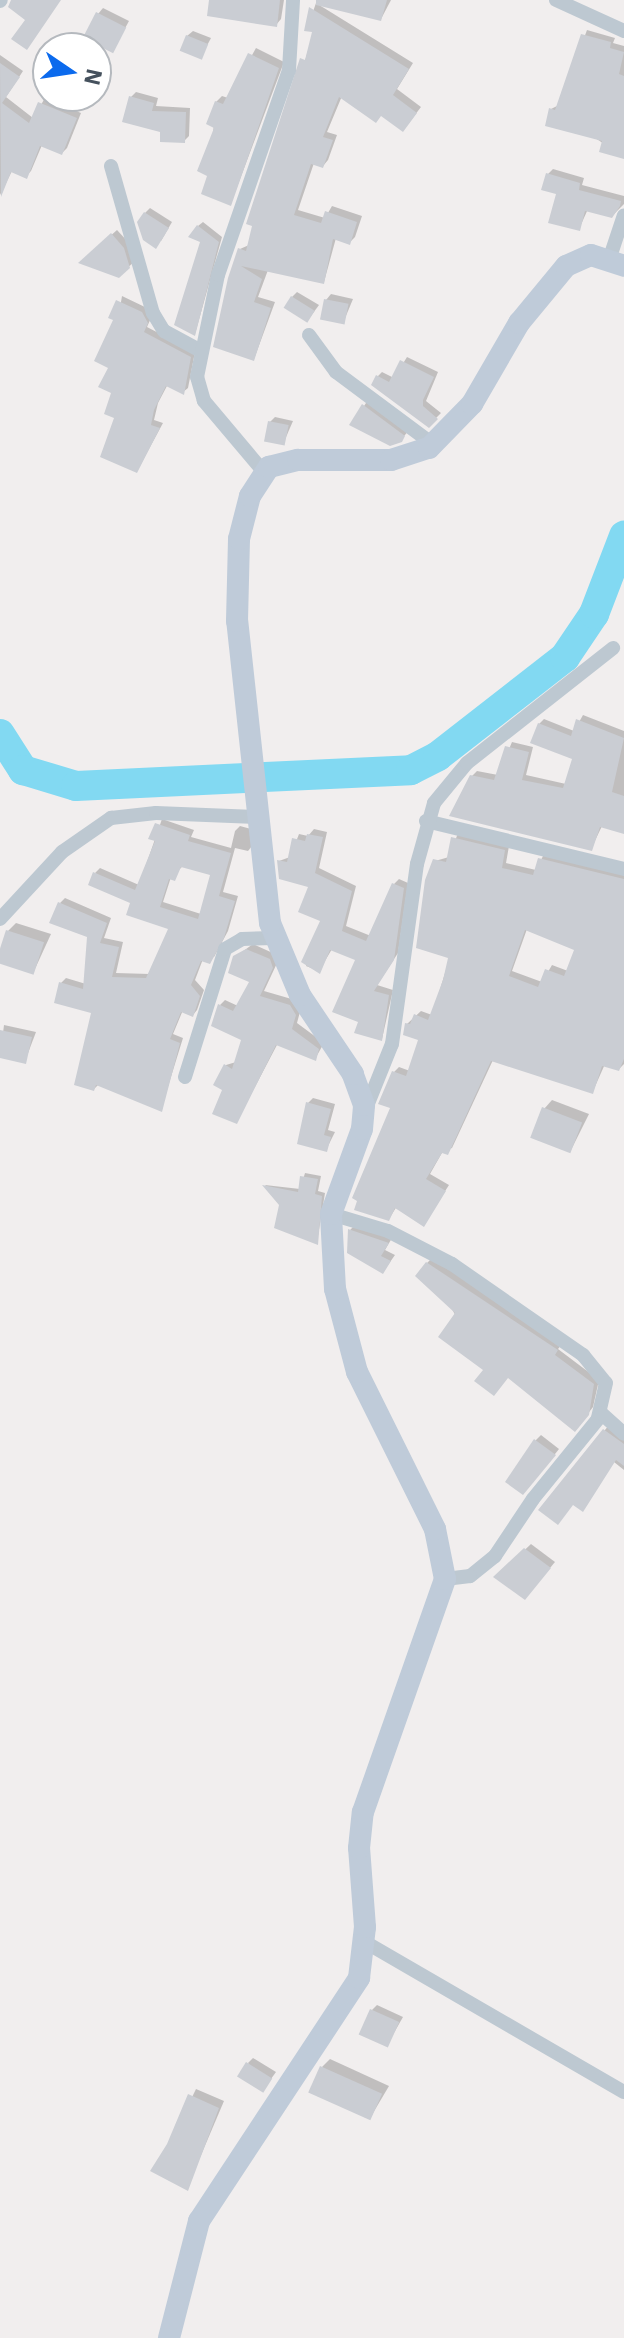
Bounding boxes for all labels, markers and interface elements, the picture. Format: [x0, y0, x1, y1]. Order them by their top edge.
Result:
north arrow [32, 32, 112, 112]
text: N [78, 66, 110, 88]

